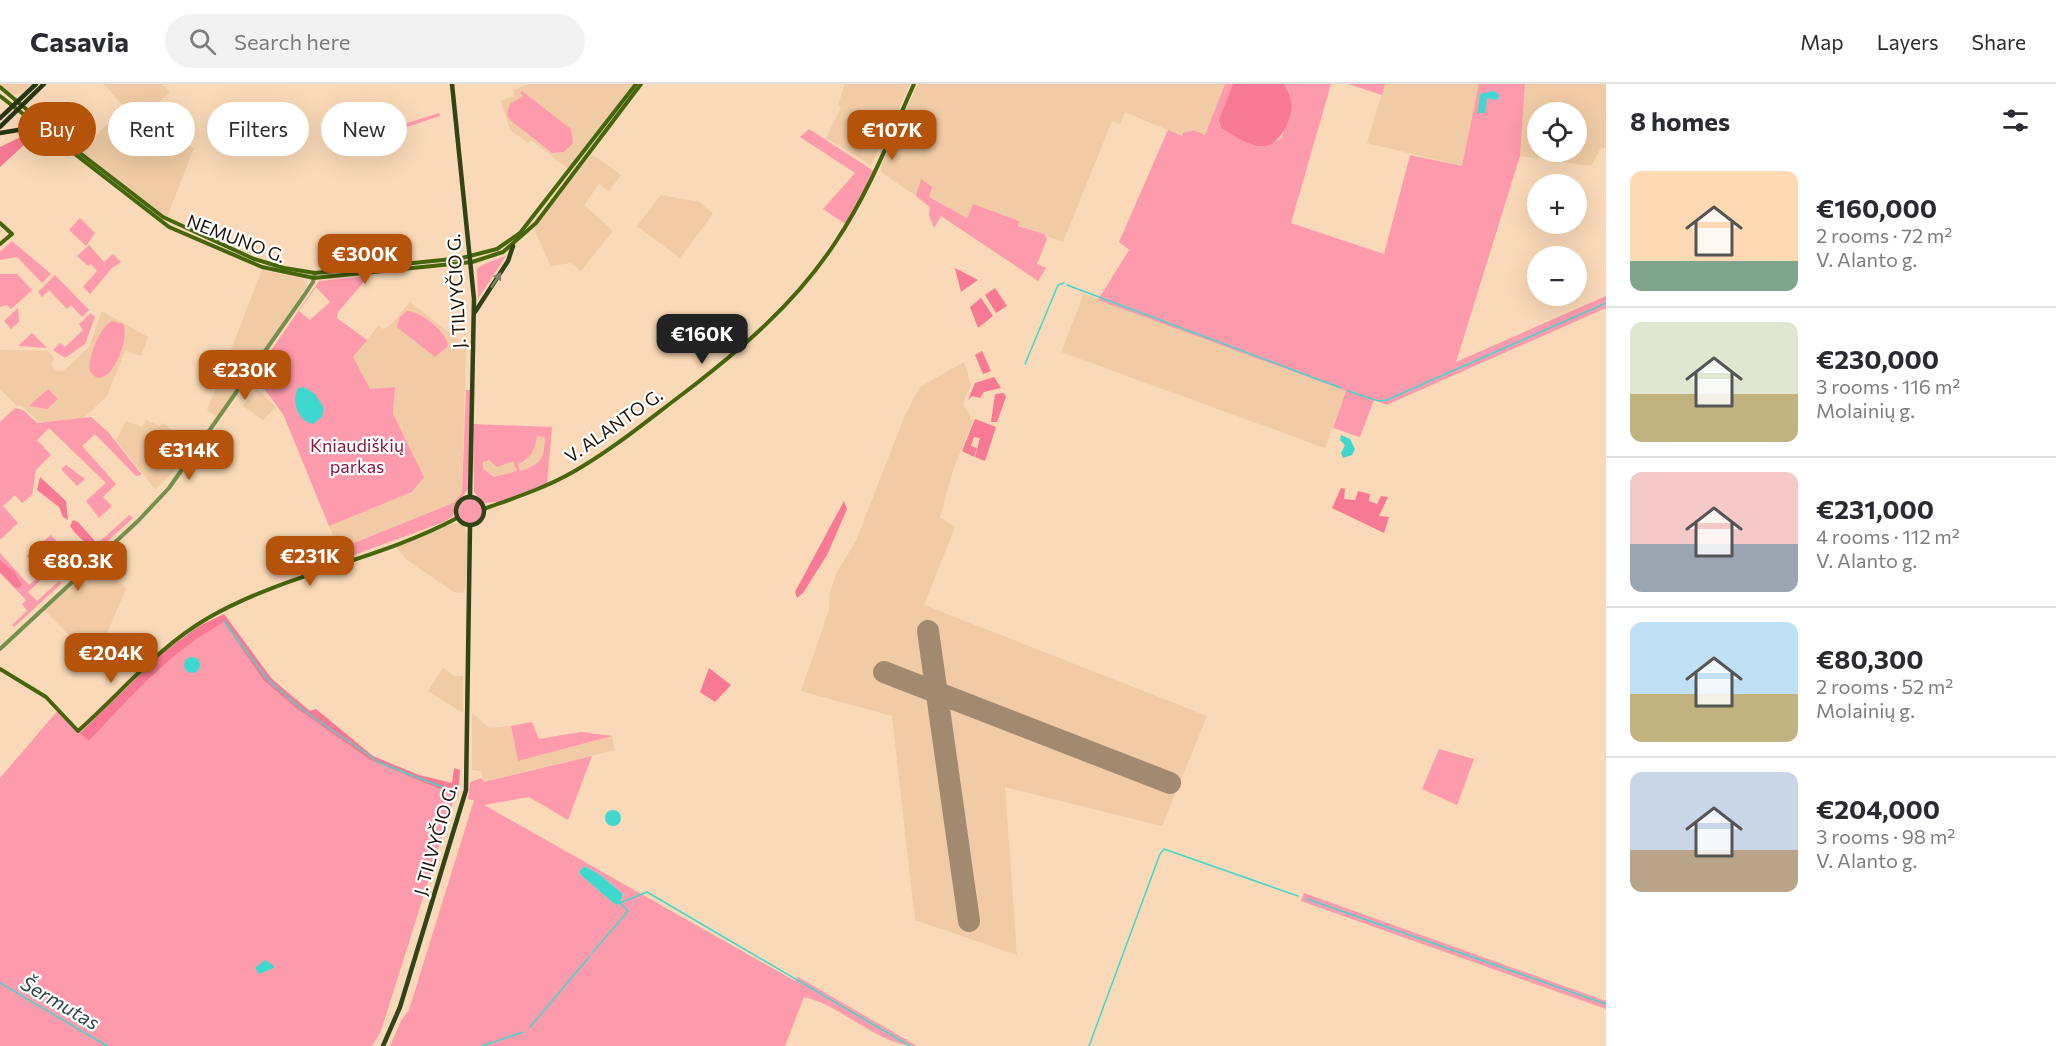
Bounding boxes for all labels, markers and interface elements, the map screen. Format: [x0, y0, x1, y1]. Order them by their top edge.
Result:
search box [165, 14, 585, 68]
text: Casavia [30, 24, 129, 58]
icon: search [186, 25, 219, 58]
text: Search here [234, 28, 350, 55]
text: Map [1800, 29, 1844, 54]
text: Layers [1877, 29, 1939, 54]
text: Share [1972, 29, 2026, 54]
chip: Buy [18, 102, 96, 156]
chip: Rent [108, 102, 195, 156]
chip: Filters [207, 102, 309, 156]
chip: New [321, 102, 407, 156]
map controls [1527, 102, 1587, 306]
button: locate [1527, 102, 1587, 162]
icon: filters [1999, 104, 2032, 137]
text: 8 homes [1630, 105, 1730, 136]
pin: €107K [850, 110, 934, 161]
text: €107K [861, 117, 923, 141]
button: + [1527, 174, 1587, 234]
text: €160,000 [1816, 192, 1937, 223]
icon: home [1678, 195, 1750, 267]
street label: NEMUNO G. [184, 209, 289, 267]
text: 2 rooms · 72 m² [1816, 223, 1952, 247]
street label: J. TILVYČIO G. [442, 233, 470, 349]
pin: €300K [323, 234, 407, 285]
text: €300K [332, 241, 398, 265]
button: − [1527, 246, 1587, 306]
text: V. Alanto g. [1816, 247, 1917, 271]
one-way arrow [490, 272, 501, 288]
pin: €160K [660, 314, 744, 365]
text: €160K [671, 321, 733, 345]
text: €230,000 [1816, 343, 1939, 374]
icon: home [1678, 346, 1750, 418]
pin: €230K [203, 350, 287, 401]
text: €230K [213, 357, 277, 381]
text: 3 rooms · 116 m² [1816, 374, 1960, 398]
street label: V. ALANTO G. [560, 383, 667, 467]
text: Molainių g. [1816, 398, 1915, 422]
pin: €314K [147, 430, 231, 481]
park label: Kniaudiškių parkas [310, 434, 404, 477]
text: €314K [158, 437, 220, 461]
text: €231,000 [1816, 493, 1934, 524]
icon: home [1678, 496, 1750, 568]
text: 4 rooms · 112 m² [1816, 524, 1960, 548]
pin: €231K [268, 536, 352, 587]
pin: €80.3K [29, 541, 127, 592]
text: €231K [280, 543, 340, 567]
text: €80.3K [43, 548, 113, 572]
text: V. Alanto g. [1816, 548, 1917, 572]
pin: €204K [69, 633, 153, 684]
text: €204K [79, 640, 143, 664]
text: €80,300 [1816, 643, 1924, 674]
icon: home [1678, 646, 1750, 718]
text: 2 rooms · 52 m² [1816, 674, 1953, 698]
text: Molainių g. [1816, 698, 1915, 722]
street label: J. TILVYČIO G. [409, 782, 461, 898]
text: €204,000 [1816, 793, 1940, 824]
icon: home [1678, 796, 1750, 868]
text: 3 rooms · 98 m² [1816, 824, 1955, 848]
text: V. Alanto g. [1816, 848, 1917, 872]
water label: Šermutas [17, 970, 104, 1034]

